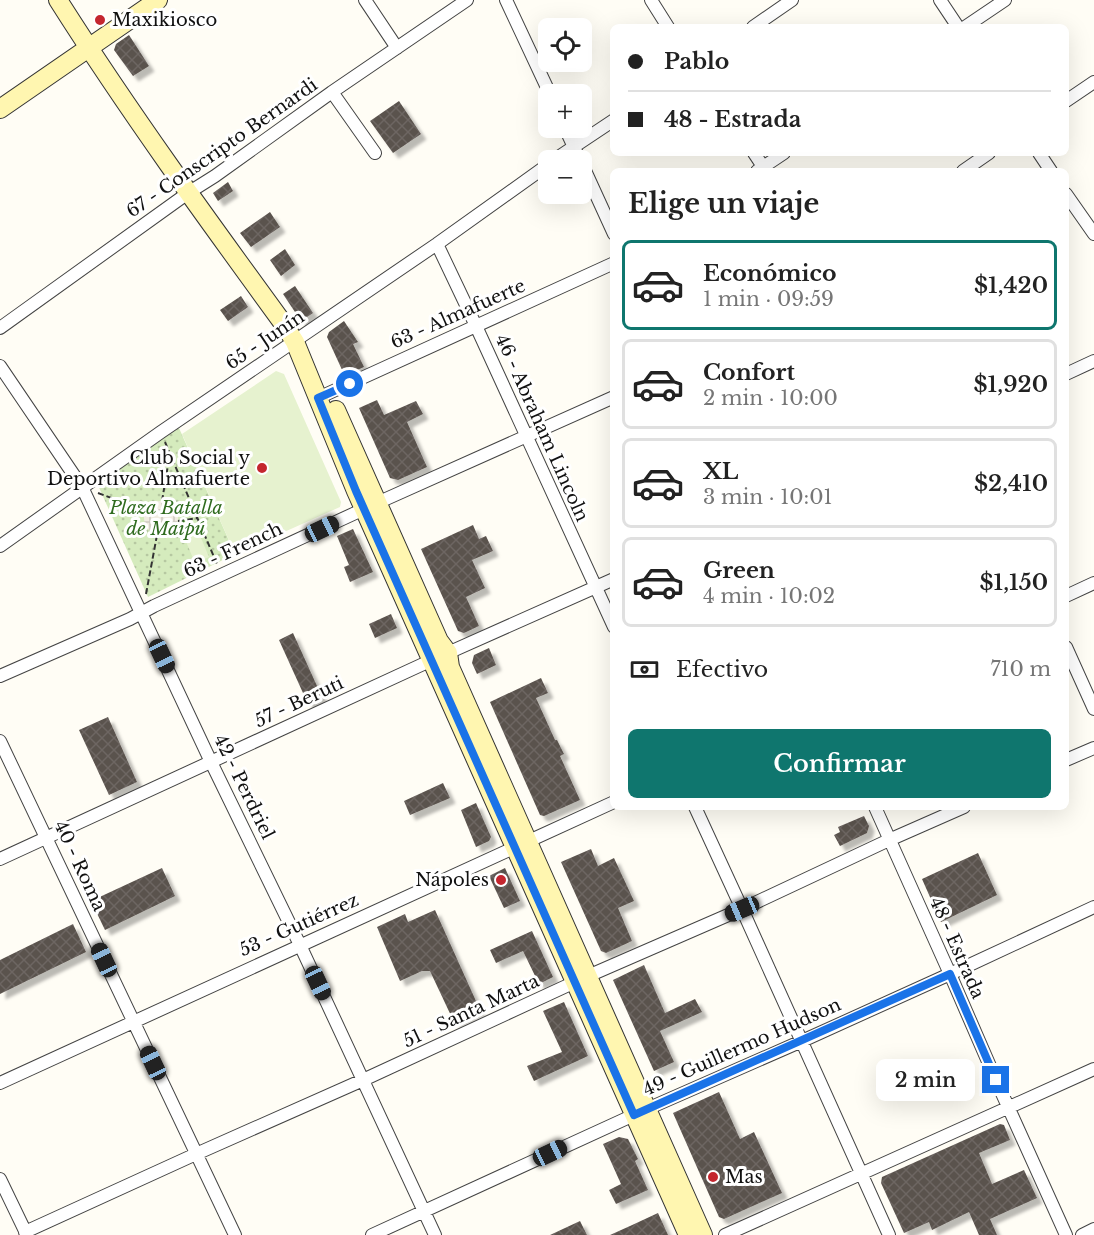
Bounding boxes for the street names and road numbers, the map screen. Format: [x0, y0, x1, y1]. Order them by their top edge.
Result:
street label: 67 - Conscripto Bernardi [122, 74, 322, 222]
street label: 63 - Almafuerte [387, 274, 529, 354]
street label: 65 - Junín [221, 306, 309, 374]
street label: 46 - Abraham Lincoln [491, 331, 593, 525]
street label: 63 - French [180, 518, 286, 582]
street label: 57 - Beruti [251, 672, 347, 732]
street label: 42 - Perdriel [209, 731, 279, 843]
street label: 40 - Roma [50, 817, 110, 915]
street label: 53 - Gutiérrez [236, 889, 362, 961]
street label: 48 - Estrada [925, 894, 989, 1002]
street label: 51 - Santa Marta [399, 970, 543, 1052]
street label: 49 - Guillermo Hudson [640, 993, 844, 1101]

